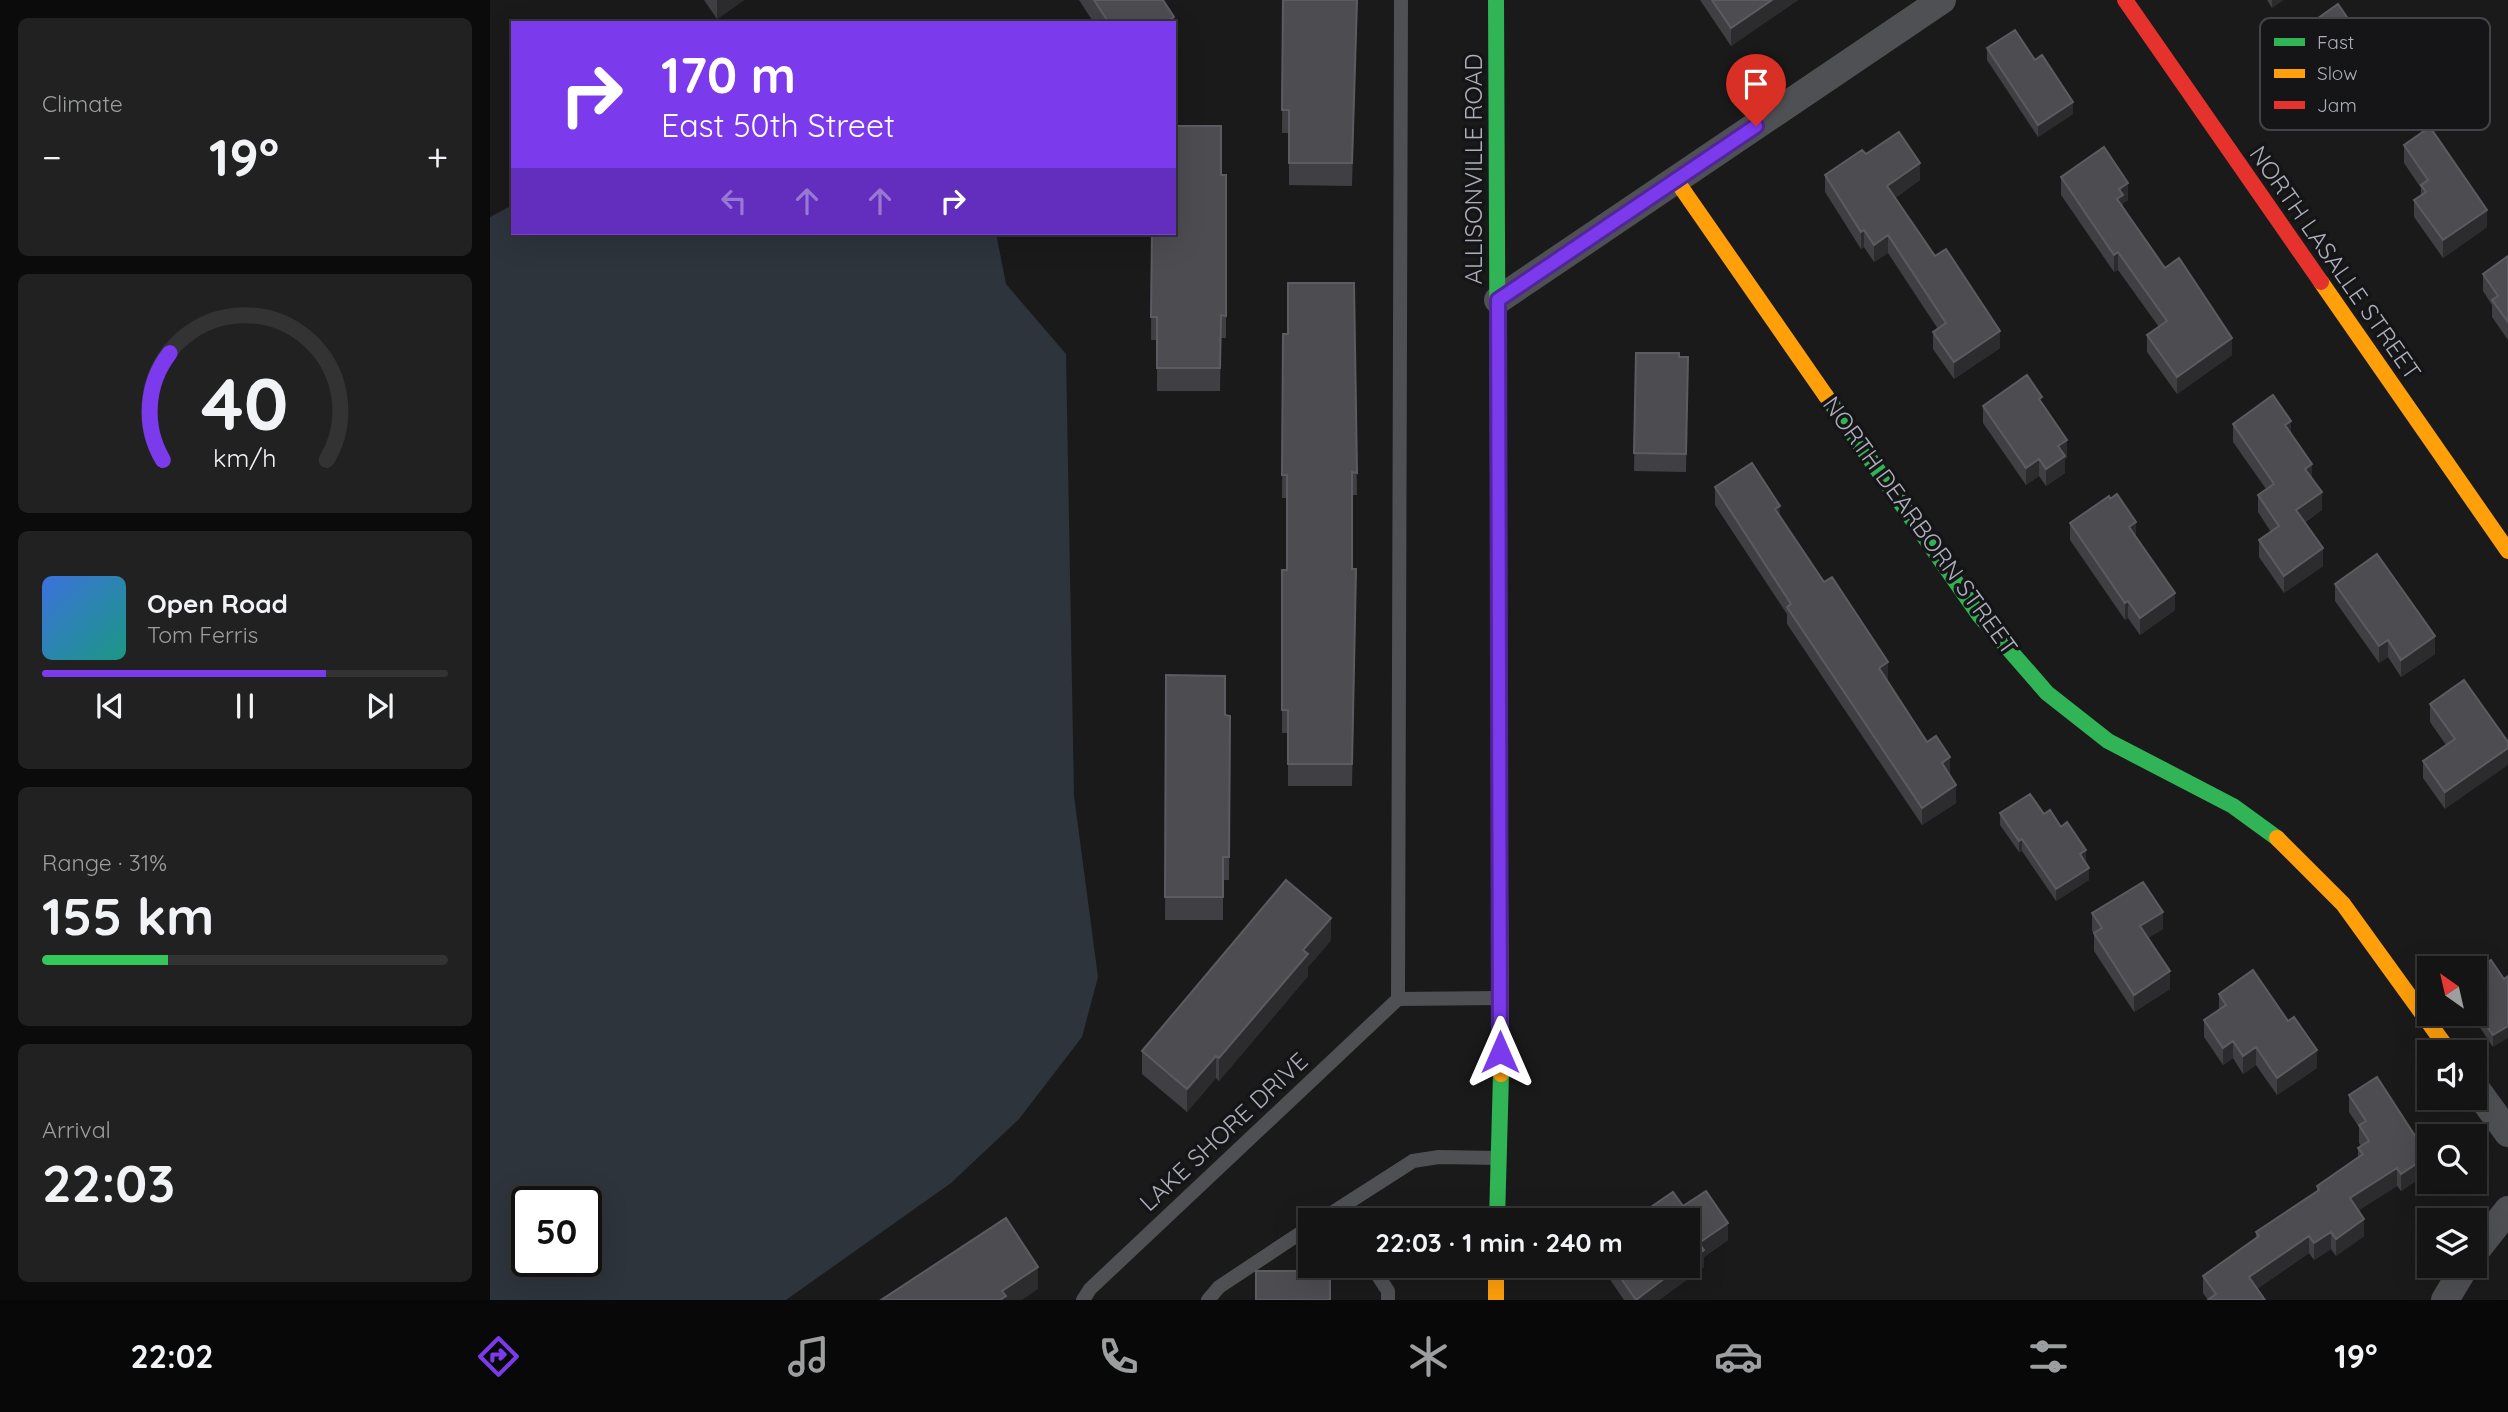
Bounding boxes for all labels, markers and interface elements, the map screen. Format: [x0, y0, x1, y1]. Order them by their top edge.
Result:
legend [2260, 18, 2490, 130]
text: Fast [2317, 30, 2354, 54]
text: 170 m [661, 44, 796, 105]
icon: right [546, 49, 637, 140]
street label: ALLISONVILLE ROAD [1458, 54, 1488, 284]
pin [1726, 54, 1786, 126]
text: Slow [2317, 61, 2358, 85]
icon: arrive [1737, 65, 1775, 103]
text: Climate [42, 89, 123, 118]
text: Jam [2317, 93, 2357, 117]
text: East 50th Street [661, 105, 895, 145]
text: 19° [209, 124, 279, 189]
text: − [42, 133, 62, 181]
text: + [427, 133, 448, 181]
street label: NORTH LASALLE STREET [2244, 140, 2428, 385]
icon: left [715, 182, 753, 220]
icon: ahead [788, 182, 826, 220]
icon: ahead [861, 182, 899, 220]
icon: right [934, 182, 972, 220]
text: 40 [201, 357, 289, 448]
street label: NORTH DEARBORN STREET [1817, 390, 2025, 661]
text: km/h [213, 441, 277, 472]
text: Open Road [147, 587, 288, 620]
text: Tom Ferris [147, 620, 258, 649]
icon: previous [91, 687, 129, 725]
icon: pause [226, 687, 264, 725]
icon: next [361, 687, 399, 725]
text: Range · 31% [42, 848, 167, 877]
text: 155 km [42, 883, 214, 948]
north arrow [2417, 956, 2487, 1026]
map controls [2417, 956, 2487, 1278]
position arrow [1463, 1015, 1537, 1089]
button: sound [2417, 1040, 2487, 1110]
street label: LAKE SHORE DRIVE [1133, 1046, 1314, 1217]
text: Arrival [42, 1115, 111, 1144]
button: search [2417, 1124, 2487, 1194]
text: 22:03 [42, 1150, 175, 1215]
speed limit sign: 50 [511, 1186, 602, 1277]
button: layers [2417, 1208, 2487, 1278]
text: 22:03 · 1 min · 240 m [1375, 1226, 1623, 1259]
icon: directions [474, 1332, 523, 1381]
icon: music [784, 1332, 833, 1381]
icon: phone [1094, 1332, 1143, 1381]
icon: climate [1404, 1332, 1453, 1381]
icon: car [1714, 1332, 1763, 1381]
icon: filters [2024, 1332, 2073, 1381]
text: 22:02 [130, 1336, 214, 1376]
text: 19° [2334, 1336, 2377, 1376]

